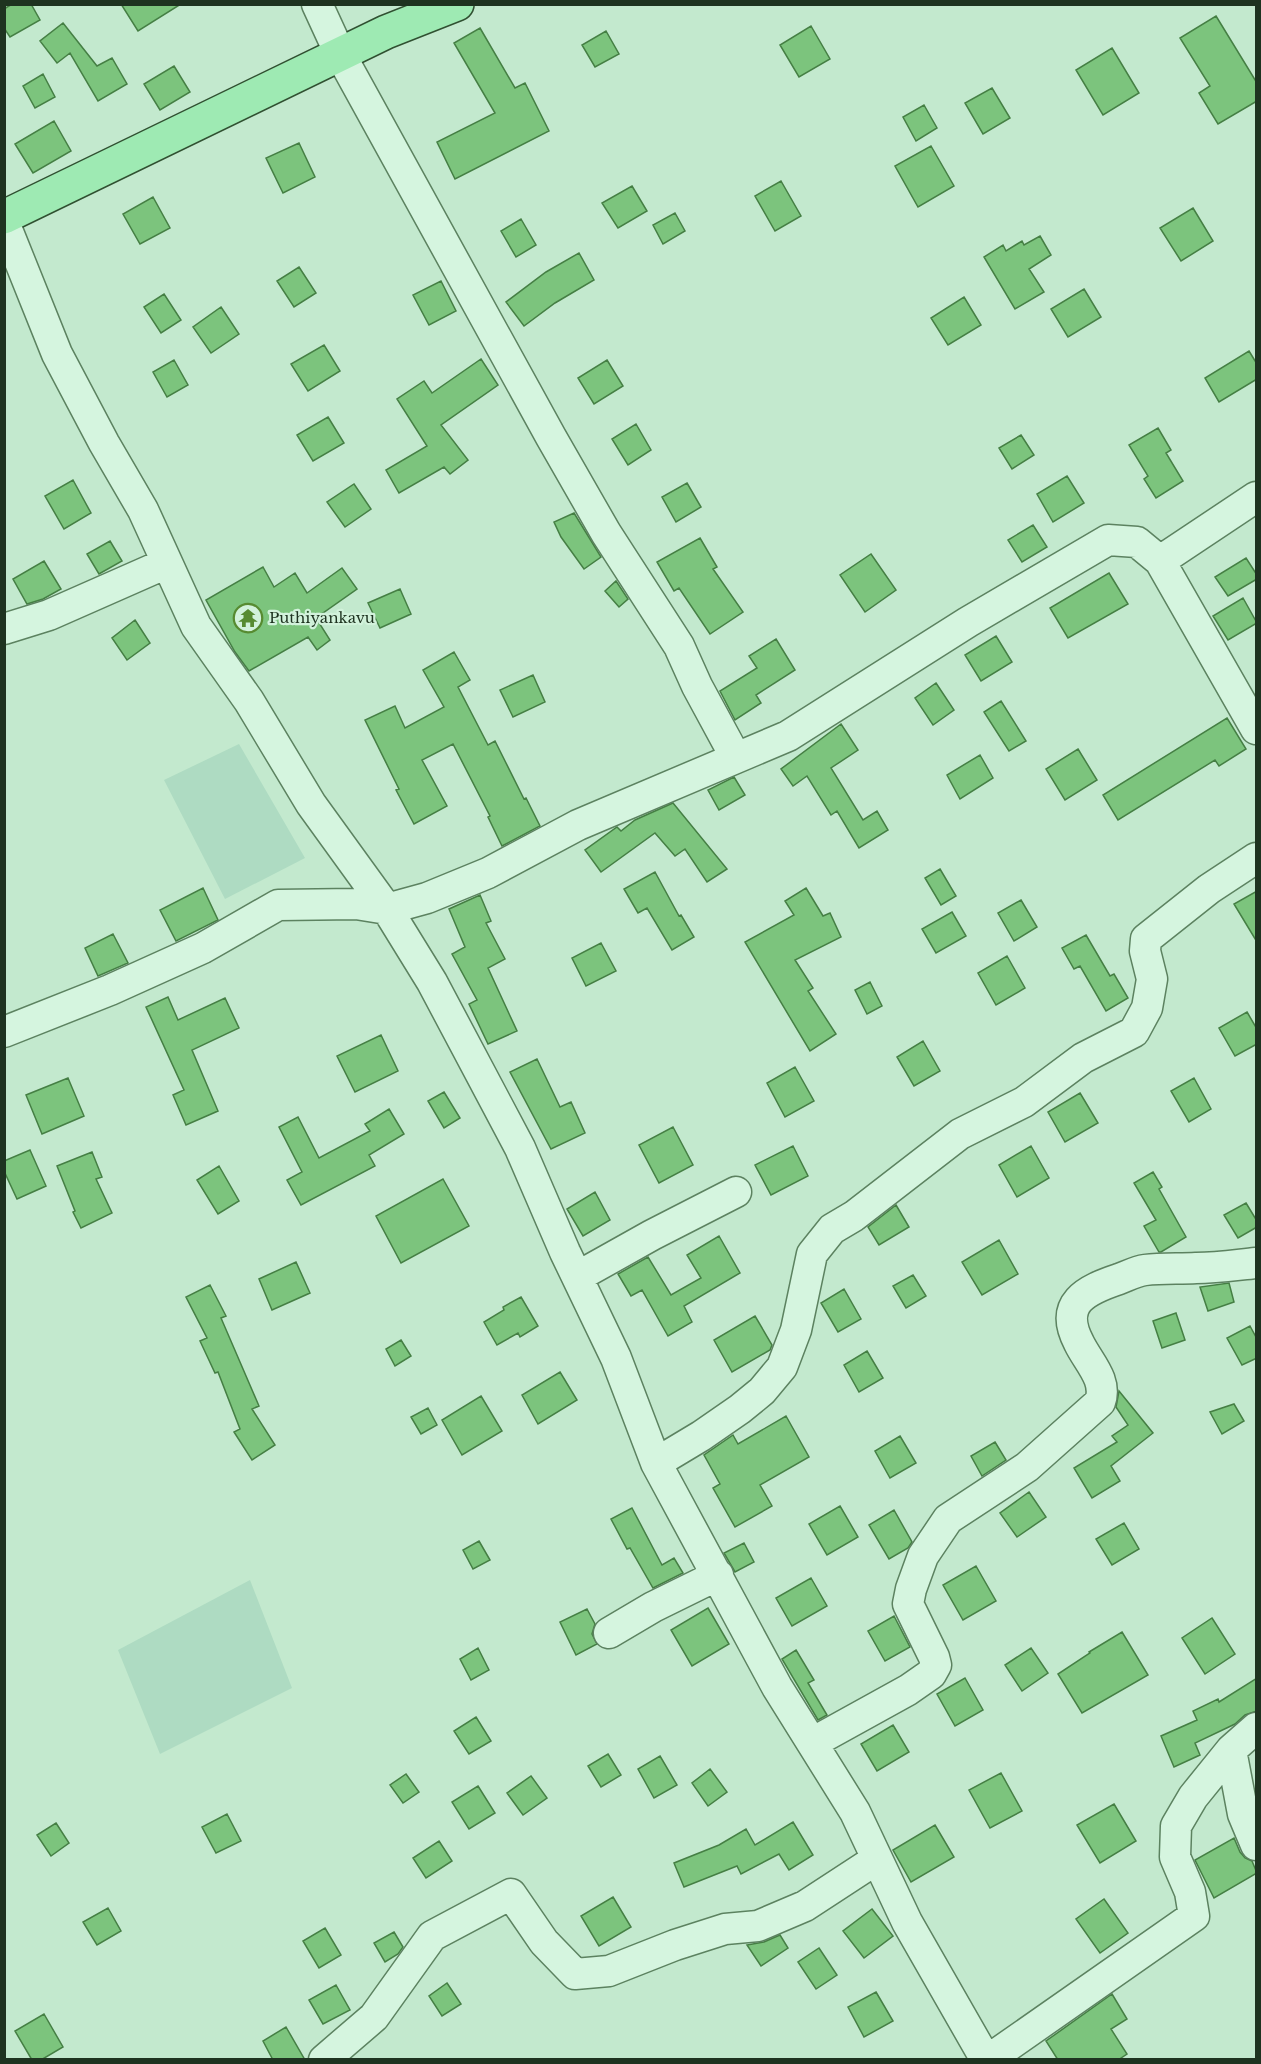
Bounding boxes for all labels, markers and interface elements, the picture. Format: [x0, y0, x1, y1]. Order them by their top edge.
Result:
temple icon: Puthiyankavu [232, 602, 264, 634]
place label: Puthiyankavu [269, 608, 375, 627]

